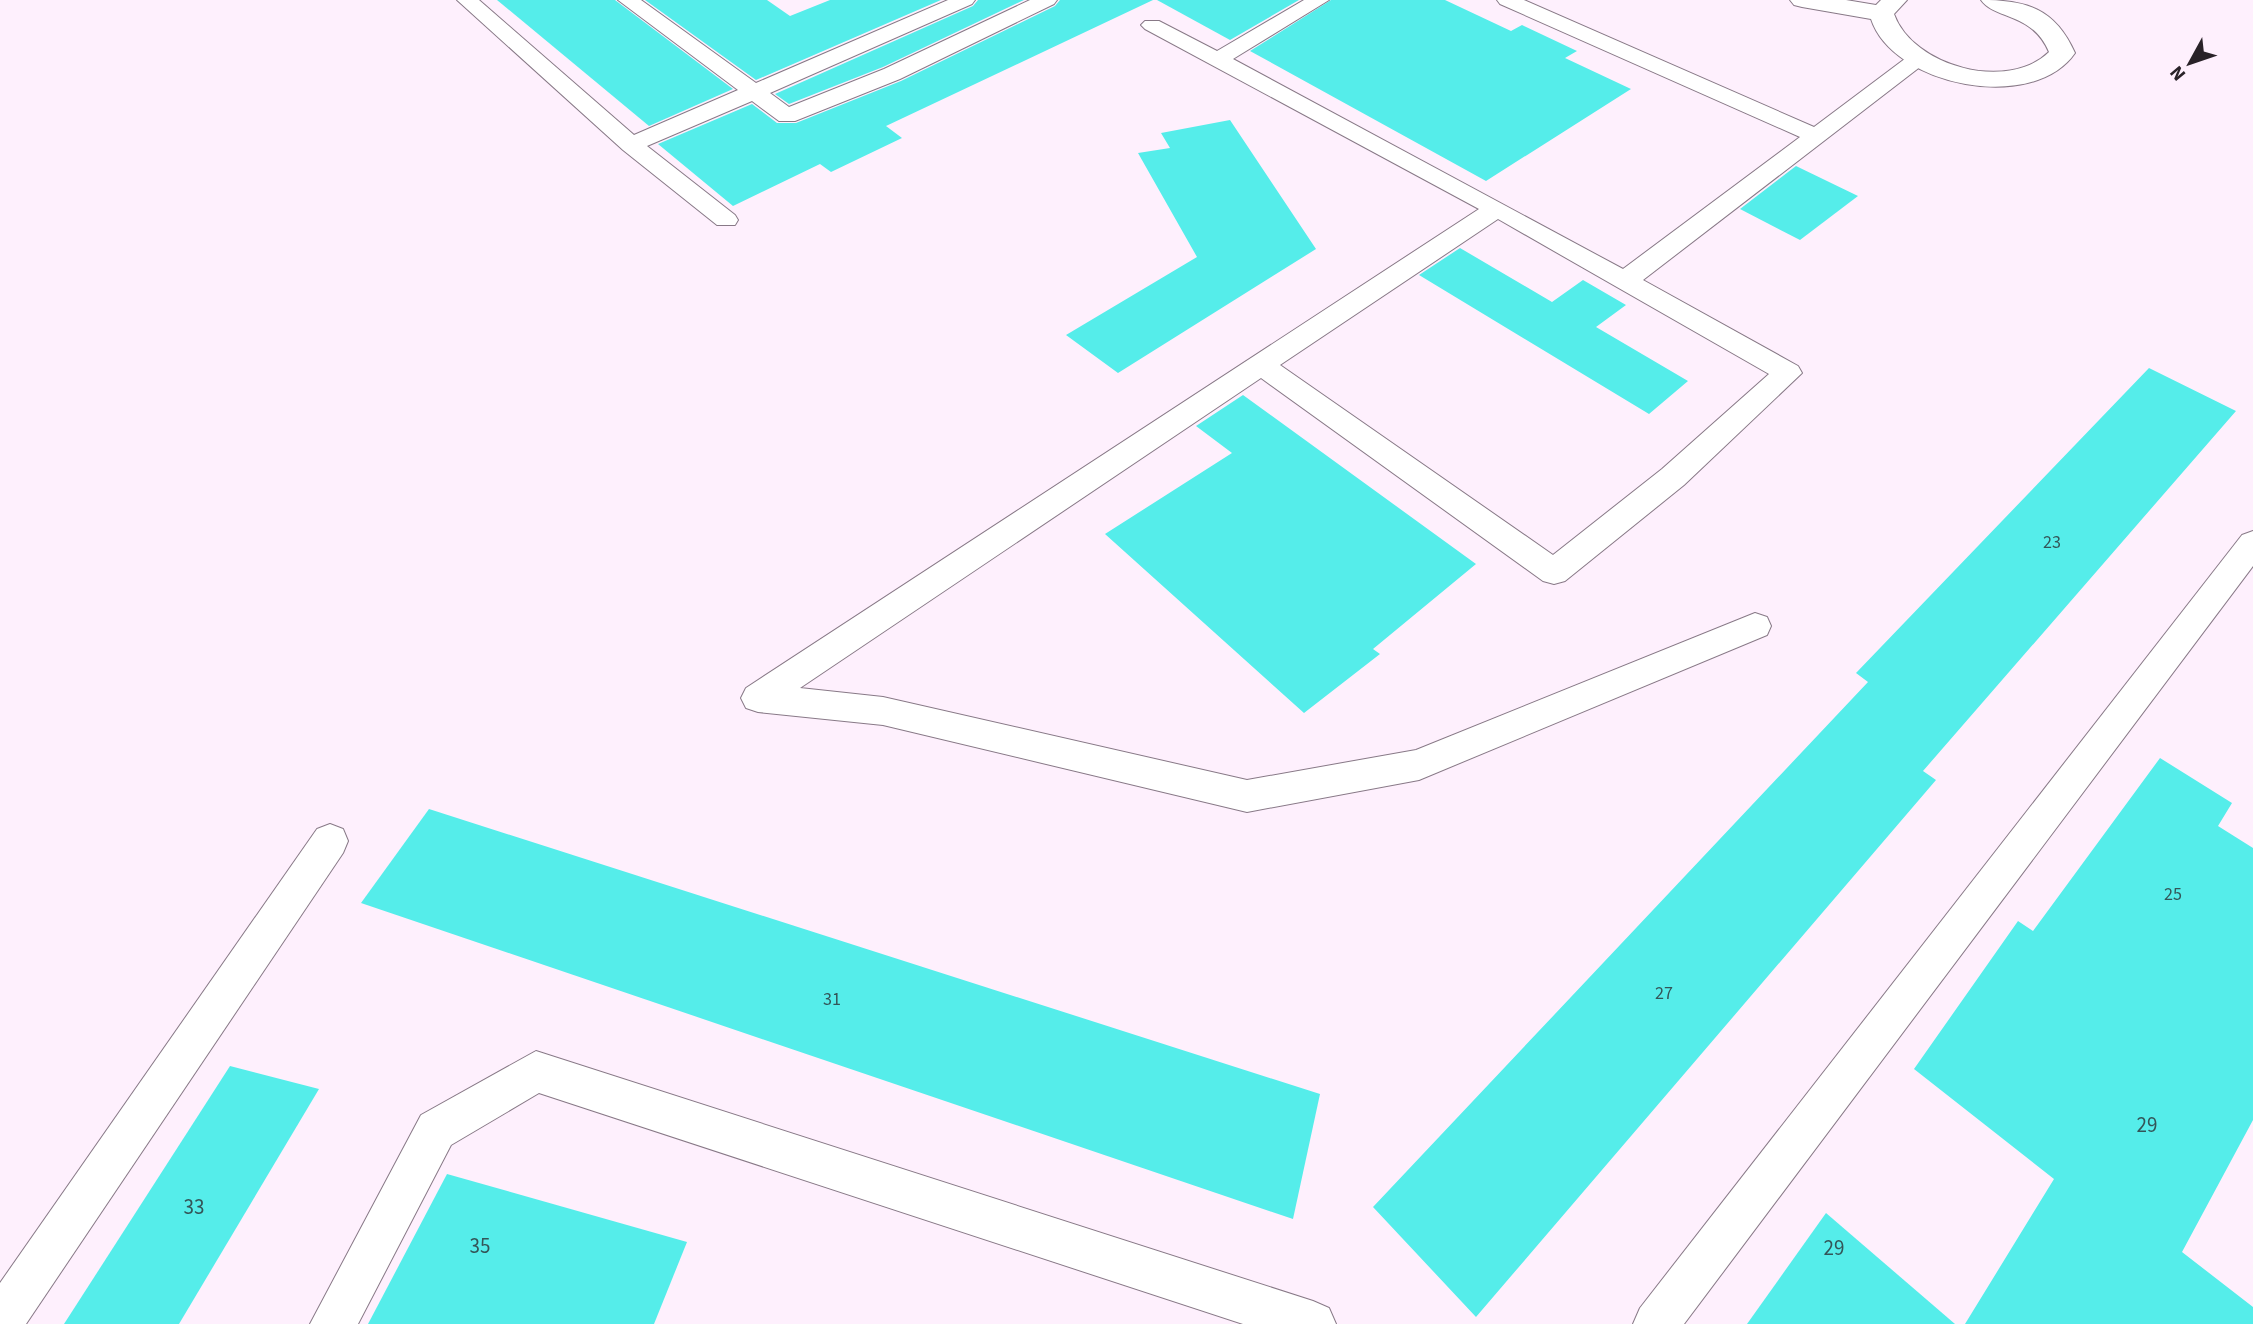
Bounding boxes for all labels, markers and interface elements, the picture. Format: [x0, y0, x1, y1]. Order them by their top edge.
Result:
north arrow [2155, 28, 2225, 98]
text: N [2164, 59, 2193, 86]
house number: 23 [2043, 530, 2061, 555]
house number: 25 [2164, 882, 2182, 907]
house number: 27 [1655, 981, 1673, 1006]
house number: 31 [823, 987, 841, 1012]
house number: 29 [2137, 1110, 2157, 1140]
house number: 33 [184, 1192, 204, 1222]
house number: 35 [470, 1231, 490, 1261]
house number: 29 [1824, 1233, 1844, 1263]

